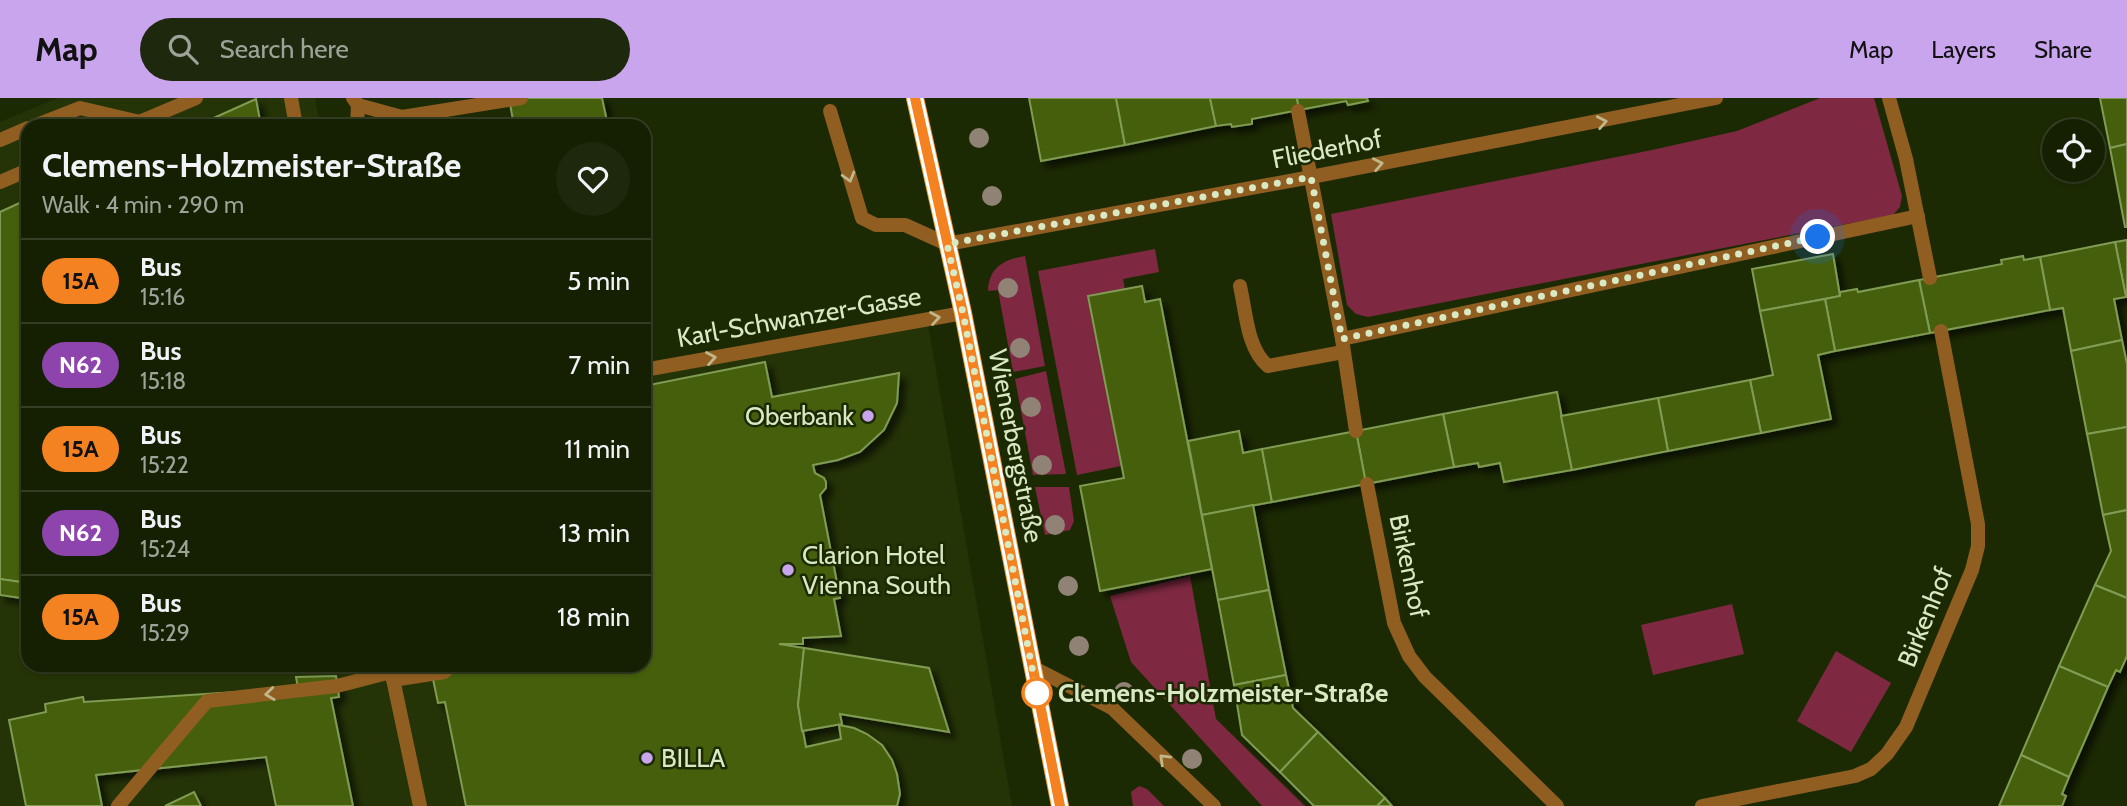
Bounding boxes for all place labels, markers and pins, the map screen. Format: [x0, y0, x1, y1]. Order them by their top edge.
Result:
place label: Oberbank [745, 400, 854, 432]
marker: Oberbank [860, 408, 876, 424]
place label: Clarion Hotel Vienna South [802, 539, 951, 601]
marker: Clarion Hotel Vienna South [780, 562, 796, 578]
place label: Clemens-Holzmeister-Straße [1058, 677, 1388, 709]
marker: Clemens-Holzmeister-Straße [1022, 678, 1052, 708]
place label: BILLA [661, 742, 725, 774]
marker: BILLA [639, 750, 655, 766]

